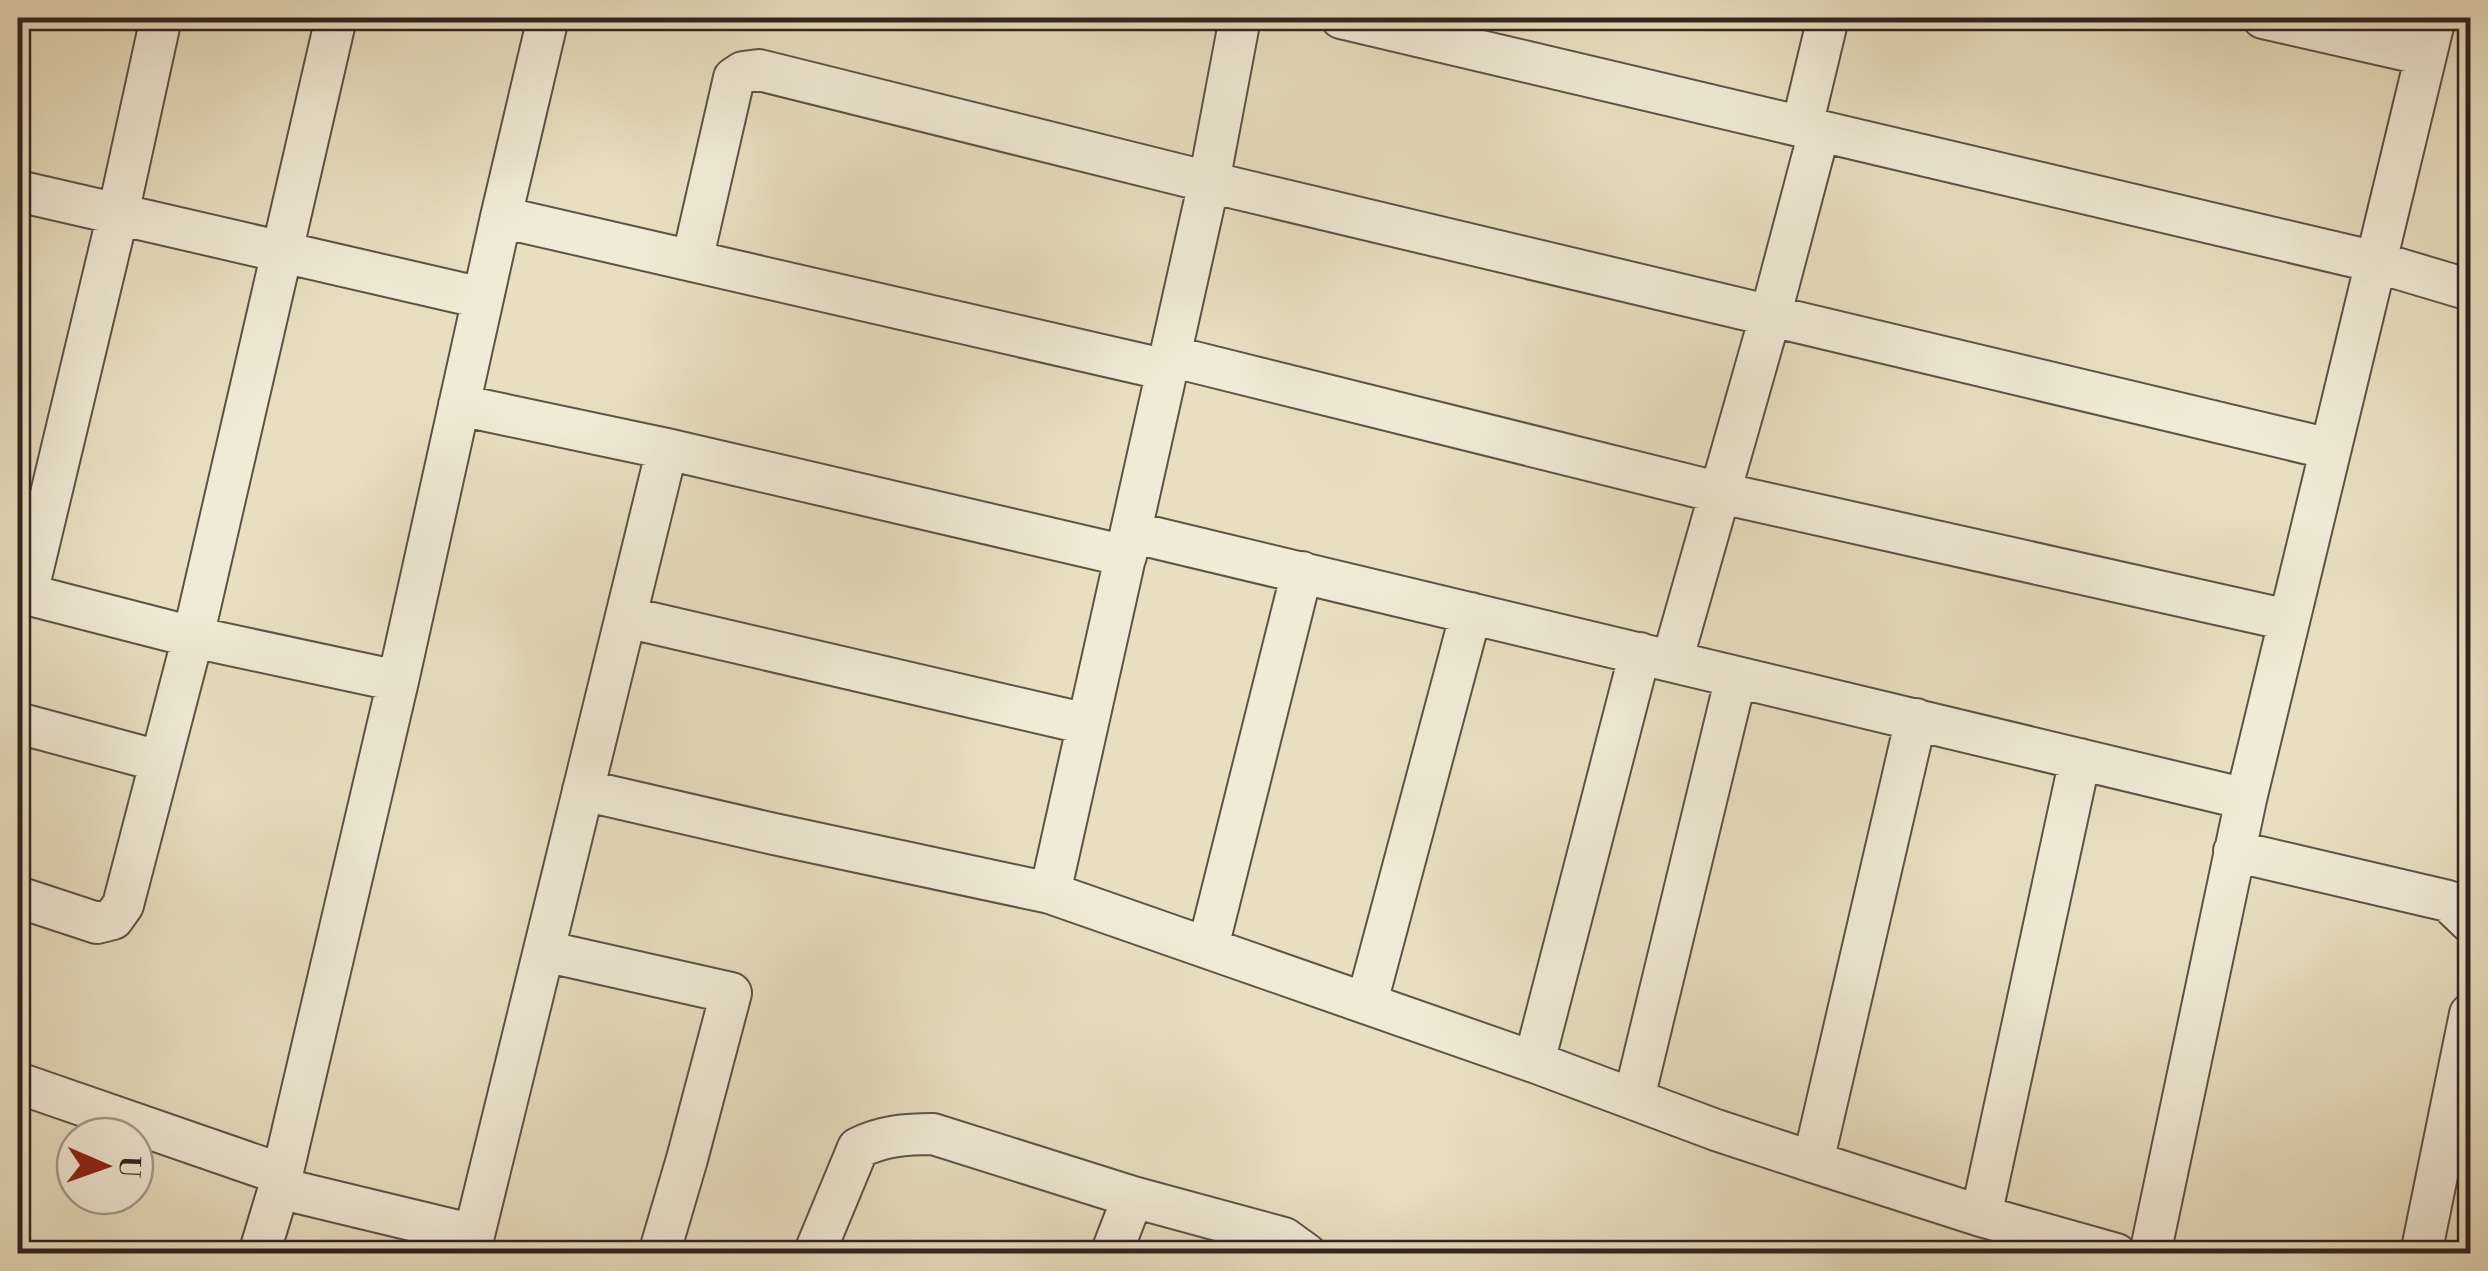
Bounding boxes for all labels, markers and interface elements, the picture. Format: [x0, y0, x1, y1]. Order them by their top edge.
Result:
north arrow [55, 1116, 155, 1216]
text: U [111, 1155, 146, 1179]

